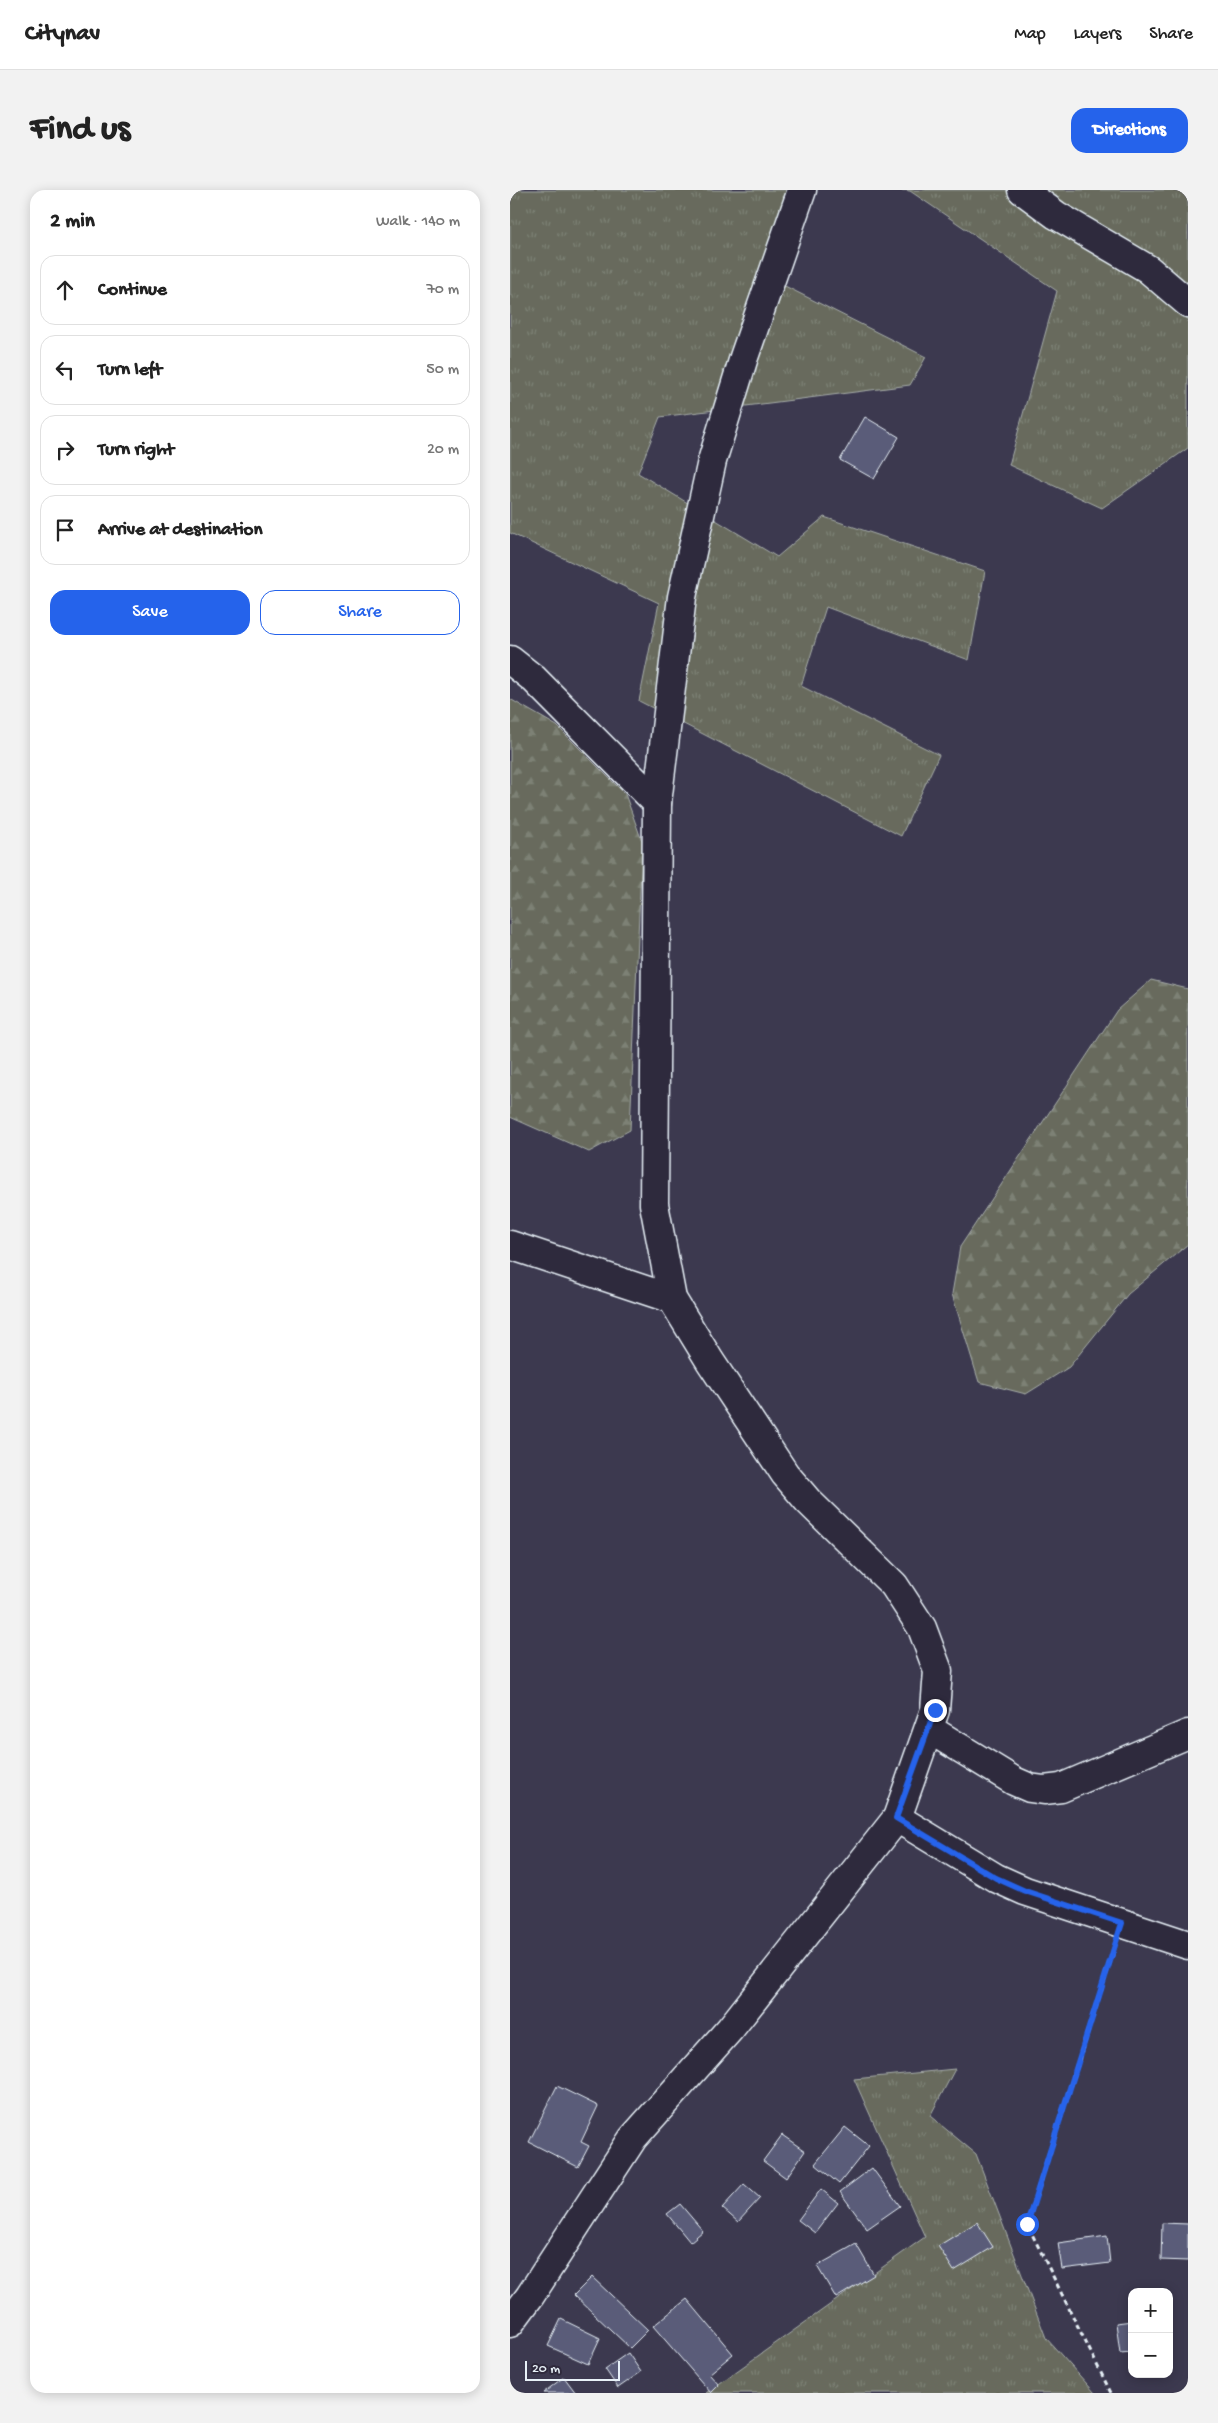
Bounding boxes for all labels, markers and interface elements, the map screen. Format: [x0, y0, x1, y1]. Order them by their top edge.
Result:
text: Citynav [25, 20, 100, 49]
text: Map [1014, 24, 1046, 45]
text: Layers [1074, 24, 1121, 45]
text: Share [1149, 24, 1193, 45]
button: Directions [1071, 108, 1188, 153]
text: Find us [30, 110, 130, 151]
text: 2 min [50, 210, 95, 235]
text: Walk · 140 m [376, 213, 460, 232]
icon: ahead [51, 276, 79, 304]
text: Continue [98, 279, 167, 302]
text: 70 m [426, 281, 459, 300]
icon: left [51, 356, 79, 384]
text: Turn left [98, 359, 162, 382]
text: 50 m [426, 361, 459, 380]
icon: right [51, 436, 79, 464]
text: Turn right [98, 439, 174, 462]
text: 20 m [427, 441, 459, 460]
icon: arrive [51, 516, 79, 544]
text: Arrive at destination [98, 519, 262, 542]
button: Save [50, 590, 250, 635]
button: Share [260, 590, 460, 635]
route end [924, 1699, 947, 1722]
route start [1016, 2213, 1039, 2236]
map controls [1128, 2288, 1173, 2378]
button: + [1128, 2288, 1173, 2333]
button: − [1128, 2333, 1173, 2378]
scale bar [525, 2358, 620, 2381]
text: 20 m [532, 2361, 560, 2378]

